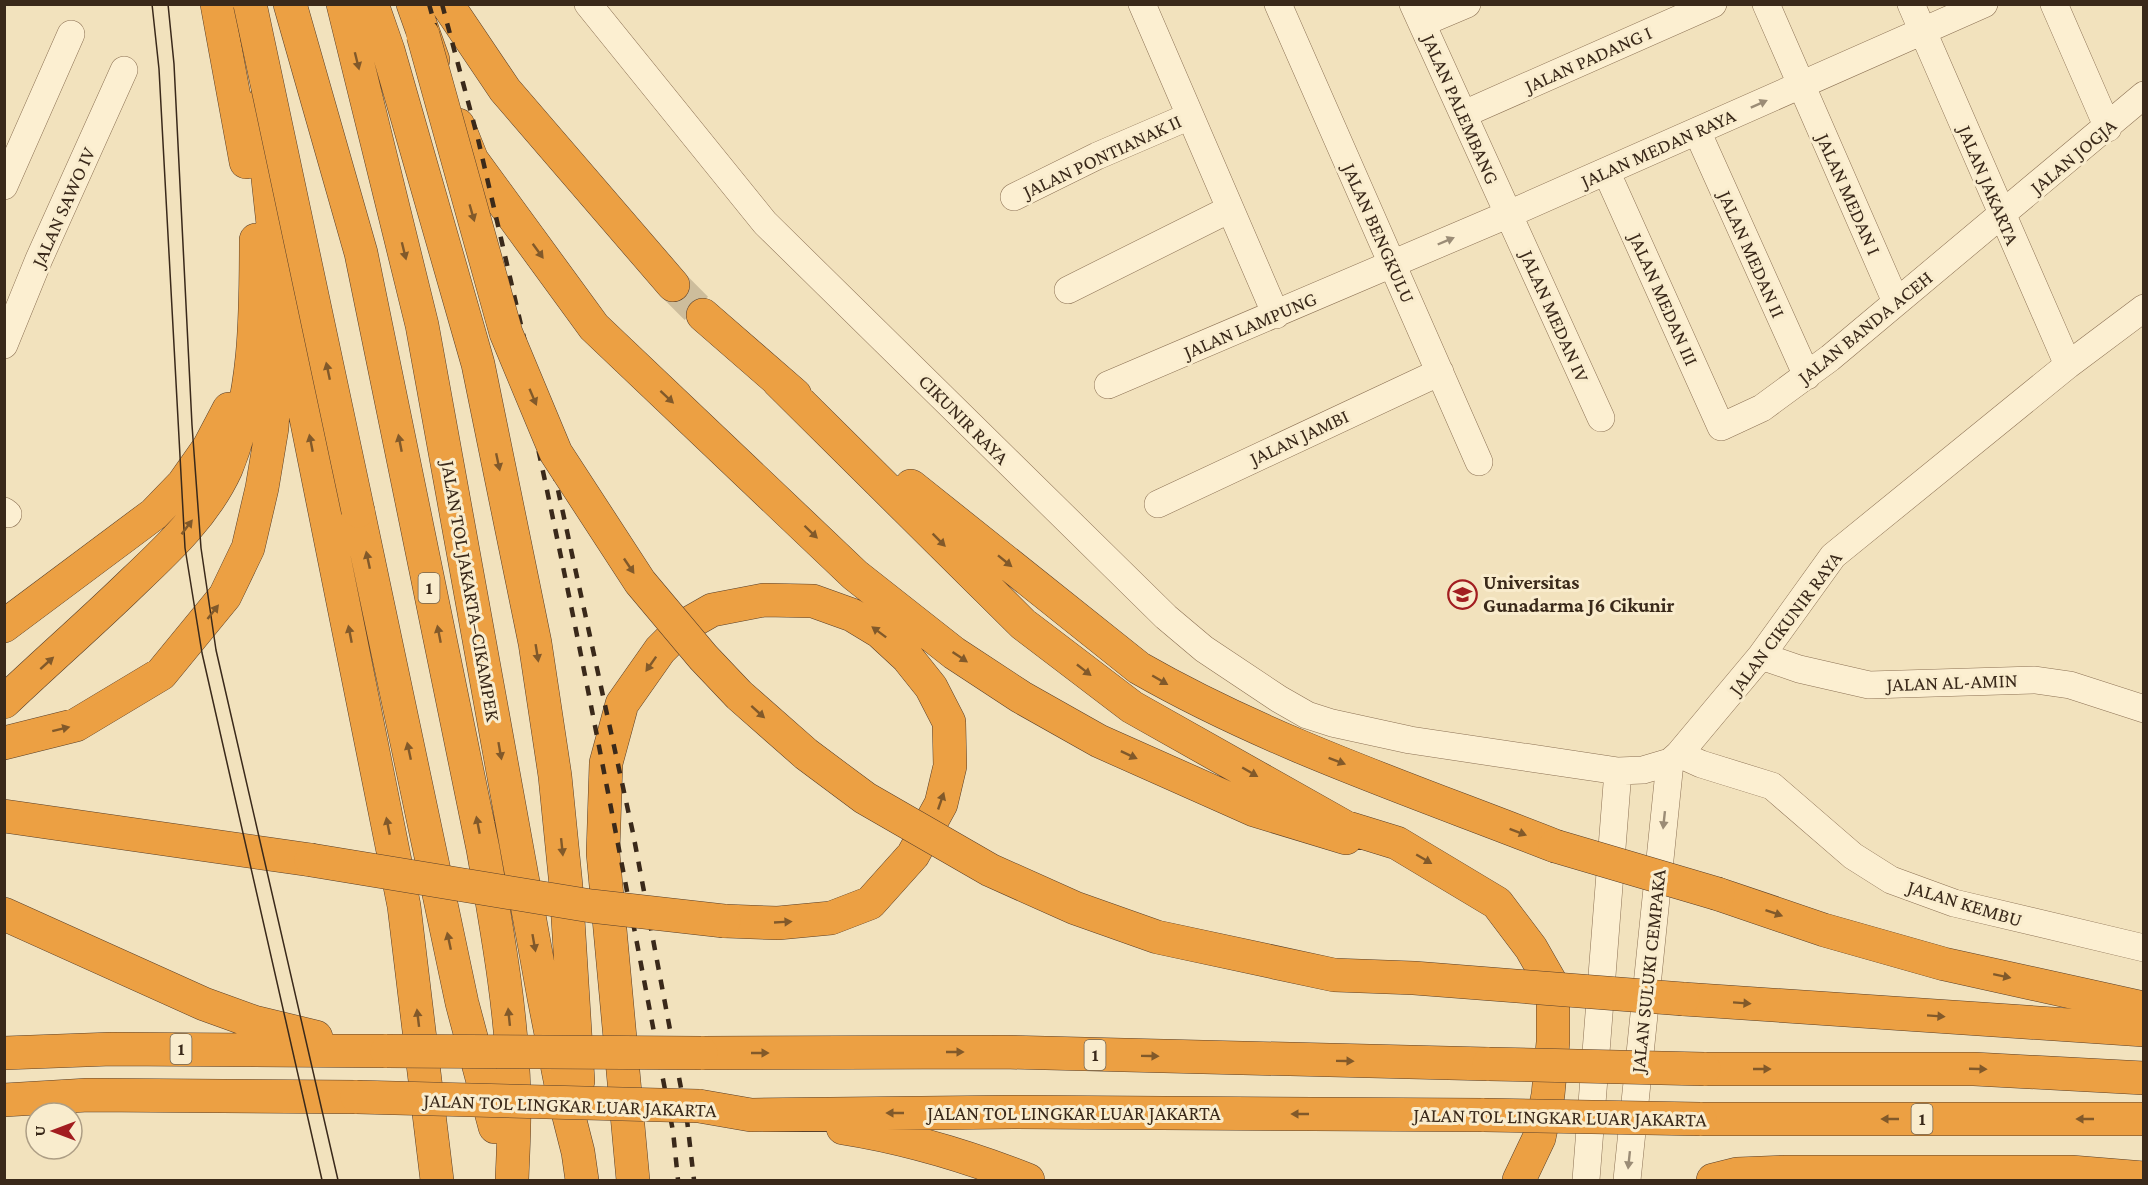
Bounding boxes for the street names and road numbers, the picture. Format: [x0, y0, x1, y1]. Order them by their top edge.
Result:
street label: JALAN PADANG I [1519, 21, 1655, 99]
street label: JALAN PALEMBANG [1416, 29, 1504, 188]
street label: JALAN MEDAN RAYA [1576, 104, 1740, 194]
street label: JALAN PONTIANAK II [1017, 110, 1185, 204]
street label: JALAN JOGJA [2024, 113, 2121, 200]
street label: JALAN JAKARTA [1952, 120, 2024, 249]
street label: JALAN MEDAN I [1811, 128, 1886, 259]
street label: JALAN SAWO IV [26, 143, 100, 272]
street label: JALAN BENGKULU [1337, 158, 1420, 307]
street label: JALAN MEDAN II [1712, 185, 1790, 321]
street label: JALAN MEDAN III [1623, 228, 1703, 369]
street label: JALAN MEDAN IV [1514, 245, 1594, 386]
street label: JALAN BANDA ACEH [1792, 266, 1937, 390]
street label: JALAN LAMPUNG [1178, 287, 1320, 365]
street label: CIKUNIR RAYA [914, 369, 1014, 469]
street label: JALAN JAMBI [1244, 405, 1352, 471]
street label: JALAN TOL JAKARTA–CIKAMPEK [436, 457, 505, 724]
street label: JALAN CIKUNIR RAYA [1723, 546, 1847, 701]
road number: 1 [418, 573, 440, 603]
street label: JALAN AL-AMIN [1884, 669, 2018, 696]
street label: JALAN SULUKI CEMPAKA [1626, 868, 1671, 1076]
street label: JALAN KEMBU [1903, 875, 2025, 932]
road number: 1 [170, 1034, 192, 1064]
road number: 1 [1084, 1040, 1106, 1070]
street label: JALAN TOL LINGKAR LUAR JAKARTA [421, 1089, 718, 1122]
street label: JALAN TOL LINGKAR LUAR JAKARTA [925, 1102, 1221, 1125]
street label: JALAN TOL LINGKAR LUAR JAKARTA [1411, 1103, 1707, 1132]
road number: 1 [1912, 1104, 1932, 1134]

